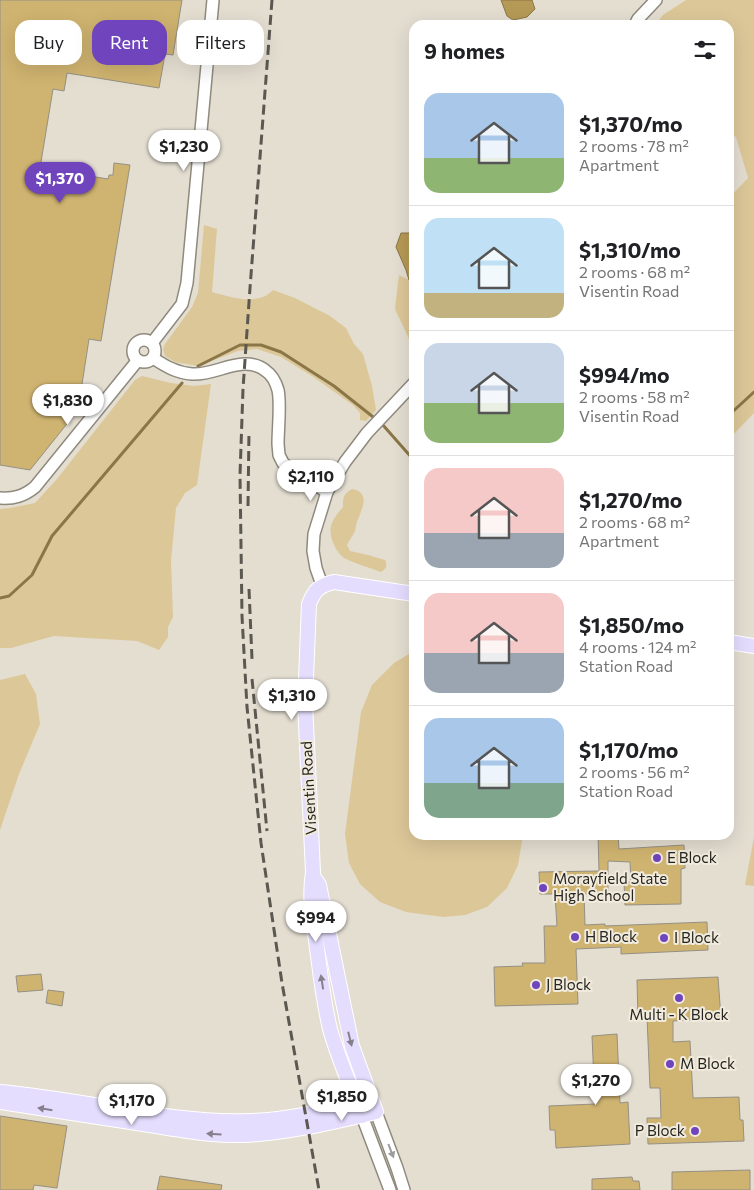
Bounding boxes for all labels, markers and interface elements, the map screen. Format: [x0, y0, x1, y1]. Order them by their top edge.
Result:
chip: Buy [15, 20, 82, 65]
chip: Rent [92, 20, 167, 65]
chip: Filters [177, 20, 264, 65]
icon: filters [691, 36, 719, 64]
text: 9 homes [424, 38, 505, 63]
text: $1,370/mo [579, 111, 683, 136]
icon: home [464, 113, 524, 173]
pin: $1,230 [143, 130, 225, 172]
text: $1,230 [159, 136, 209, 155]
text: 2 rooms · 78 m² [579, 136, 689, 155]
text: Apartment [579, 155, 659, 174]
pin: $1,370 [19, 162, 101, 204]
text: $1,370 [36, 168, 84, 187]
text: $1,310/mo [579, 237, 681, 262]
icon: home [464, 238, 524, 298]
text: 2 rooms · 68 m² [579, 262, 690, 281]
text: Visentin Road [579, 281, 679, 300]
text: $994/mo [579, 362, 670, 387]
icon: home [464, 363, 524, 423]
pin: $1,830 [27, 384, 109, 426]
text: 2 rooms · 58 m² [579, 387, 690, 406]
text: $1,830 [43, 390, 93, 409]
text: Visentin Road [579, 406, 679, 425]
pin: $2,110 [270, 460, 352, 502]
text: $2,110 [288, 466, 334, 485]
text: $1,270/mo [579, 487, 682, 512]
icon: home [464, 488, 524, 548]
text: 2 rooms · 68 m² [579, 512, 690, 531]
text: Apartment [579, 531, 659, 550]
text: $1,850/mo [579, 612, 684, 637]
icon: home [464, 613, 524, 673]
text: 4 rooms · 124 m² [579, 637, 697, 656]
text: Station Road [579, 656, 673, 675]
pin: $1,310 [251, 678, 333, 721]
text: $1,310 [268, 685, 316, 704]
text: $1,170/mo [579, 737, 678, 762]
icon: home [464, 738, 524, 798]
street label: Visentin Road [297, 741, 319, 835]
text: 2 rooms · 56 m² [579, 762, 690, 781]
text: Station Road [579, 781, 673, 800]
place label: E Block [667, 848, 717, 866]
marker: E Block [651, 852, 663, 864]
place label: Morayfield State High School [553, 869, 667, 904]
marker: Morayfield State High School [537, 882, 549, 894]
pin: $994 [286, 900, 346, 943]
text: $994 [297, 907, 335, 926]
place label: H Block [585, 927, 637, 945]
place label: I Block [674, 928, 719, 946]
marker: H Block [569, 931, 581, 943]
marker: I Block [658, 932, 670, 944]
one-way arrow [317, 974, 325, 990]
place label: J Block [546, 975, 591, 993]
marker: J Block [530, 979, 542, 991]
marker: Multi - K Block [673, 992, 685, 1004]
place label: Multi - K Block [629, 1005, 729, 1023]
one-way arrow [346, 1032, 354, 1047]
place label: M Block [680, 1054, 735, 1072]
marker: M Block [664, 1058, 676, 1070]
pin: $1,270 [555, 1064, 637, 1106]
text: $1,270 [572, 1070, 620, 1089]
pin: $1,850 [301, 1080, 383, 1122]
pin: $1,170 [91, 1084, 173, 1126]
text: $1,850 [317, 1086, 367, 1105]
text: $1,170 [109, 1090, 155, 1109]
one-way arrow [37, 1105, 53, 1113]
place label: P Block [635, 1121, 685, 1139]
marker: P Block [689, 1125, 701, 1137]
one-way arrow [205, 1129, 221, 1137]
one-way arrow [387, 1144, 395, 1159]

